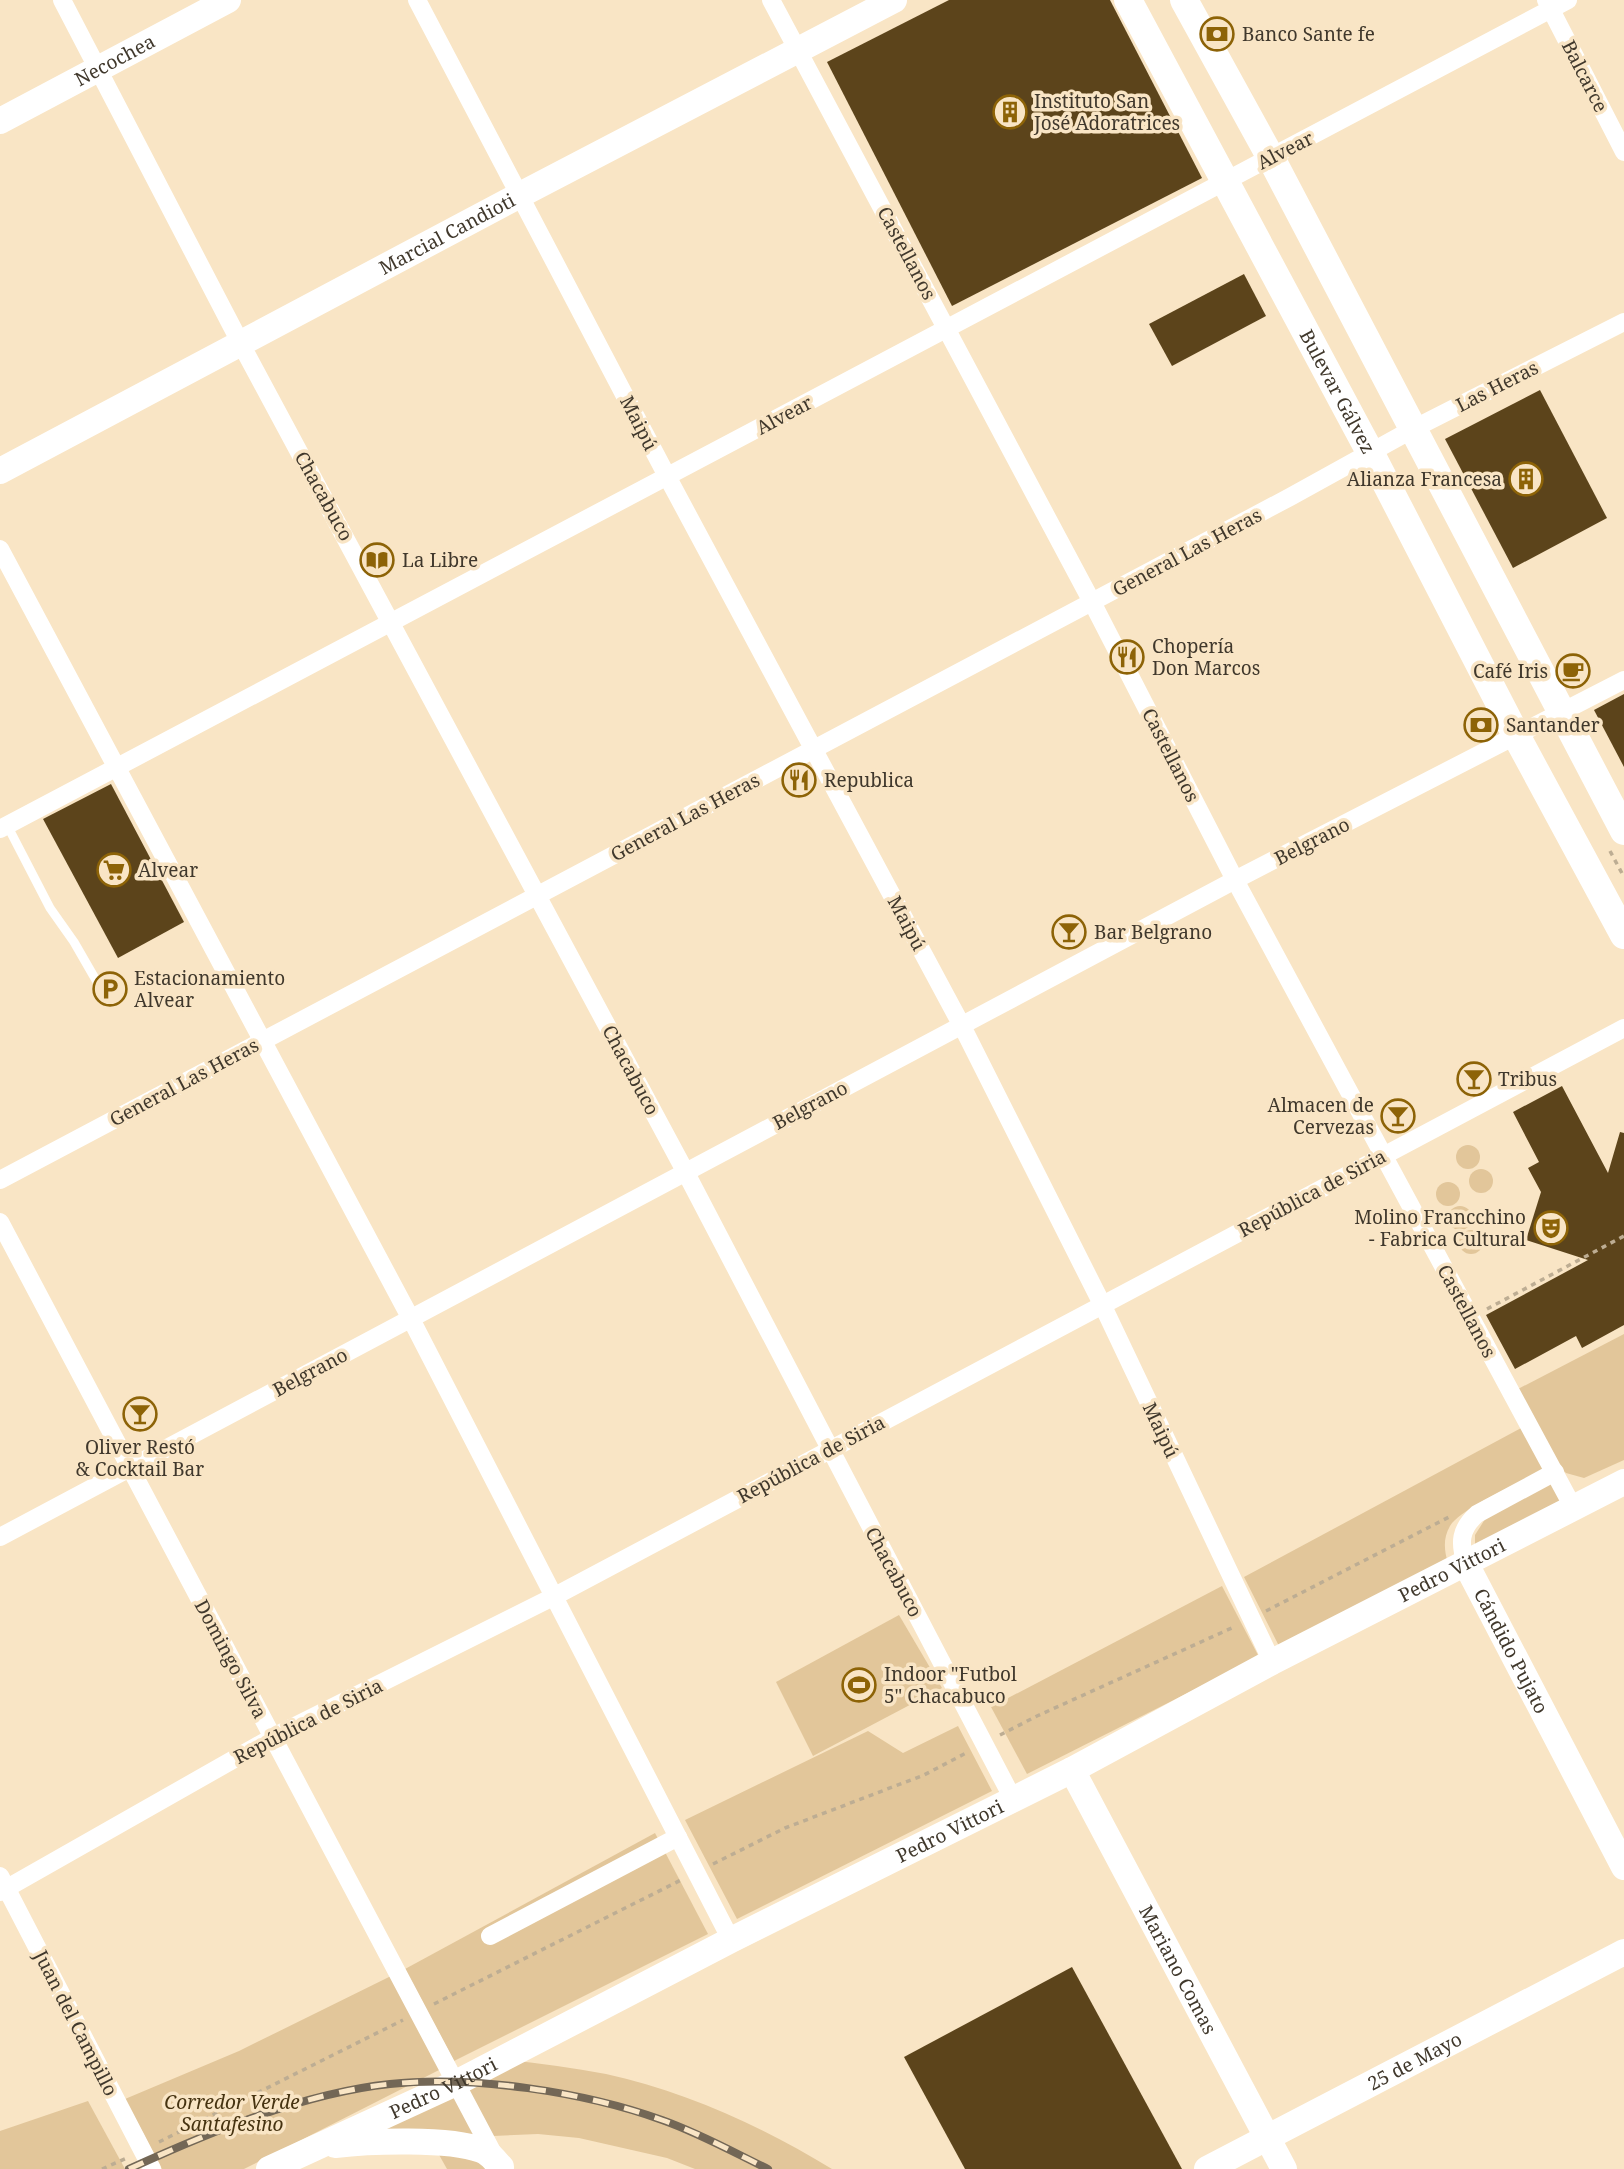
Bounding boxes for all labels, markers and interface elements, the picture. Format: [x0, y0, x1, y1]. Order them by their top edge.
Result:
bank icon: Banco Sante fe [1198, 15, 1236, 53]
place label: Banco Sante fe [1242, 21, 1375, 47]
street label: Necochea [70, 28, 159, 92]
street label: Balcarce [1556, 36, 1614, 116]
place label: Instituto San José Adoratrices [1033, 88, 1180, 136]
building icon: Instituto San José Adoratrices [991, 93, 1029, 131]
street label: Alvear [1252, 125, 1318, 175]
street label: Marcial Candioti [374, 187, 520, 281]
street label: Castellanos [872, 202, 942, 304]
street label: Bulevar Gálvez [1294, 325, 1381, 458]
street label: Las Heras [1451, 354, 1543, 418]
street label: Alvear [751, 389, 817, 441]
street label: Maipú [614, 391, 664, 455]
street label: Chacabuco [289, 447, 359, 545]
building icon: Alianza Francesa [1507, 460, 1545, 498]
place label: Alianza Francesa [1347, 466, 1502, 492]
street label: General Las Heras [1108, 502, 1266, 602]
library icon: La Libre [358, 541, 396, 579]
place label: La Libre [402, 547, 478, 573]
place label: Chopería Don Marcos [1152, 633, 1260, 681]
restaurant icon: Chopería Don Marcos [1108, 638, 1146, 676]
cafe icon: Café Iris [1554, 652, 1592, 690]
place label: Café Iris [1473, 658, 1548, 684]
street label: Castellanos [1136, 704, 1206, 806]
bank icon: Santander [1462, 706, 1500, 744]
place label: Santander [1506, 712, 1600, 738]
restaurant icon: Republica [780, 761, 818, 799]
street label: General Las Heras [606, 767, 764, 867]
place label: Republica [824, 767, 914, 793]
street label: Belgrano [1270, 811, 1354, 871]
supermarket icon: Alvear [95, 851, 133, 889]
place label: Alvear [138, 857, 198, 883]
street label: Maipú [882, 891, 932, 955]
bar icon: Bar Belgrano [1050, 913, 1088, 951]
place label: Bar Belgrano [1094, 919, 1212, 945]
place label: Estacionamiento Alvear [134, 965, 285, 1013]
parking icon: Estacionamiento Alvear [91, 970, 129, 1008]
street label: Chacabuco [596, 1020, 666, 1120]
street label: General Las Heras [105, 1032, 263, 1132]
bar icon: Tribus [1455, 1060, 1493, 1098]
place label: Tribus [1498, 1066, 1557, 1092]
street label: Belgrano [768, 1074, 852, 1136]
place label: Almacen de Cervezas [1268, 1092, 1374, 1140]
bar icon: Almacen de Cervezas [1379, 1097, 1417, 1135]
street label: República de Siria [1234, 1143, 1390, 1243]
place label: Molino Francchino - Fabrica Cultural [1354, 1204, 1526, 1252]
theatre icon: Molino Francchino - Fabrica Cultural [1532, 1209, 1570, 1247]
street label: Castellanos [1432, 1260, 1502, 1362]
street label: Belgrano [268, 1341, 352, 1403]
bar icon: Oliver Restó & Cocktail Bar [121, 1395, 159, 1433]
street label: Maipú [1137, 1398, 1185, 1462]
street label: República de Siria [733, 1409, 889, 1509]
place label: Oliver Restó & Cocktail Bar [76, 1434, 204, 1482]
street label: Chacabuco [859, 1522, 929, 1622]
street label: Pedro Vittori [1394, 1532, 1510, 1608]
street label: Cándido Pujato [1468, 1584, 1555, 1718]
street label: Domingo Silva [189, 1595, 273, 1723]
place label: Indoor "Futbol 5" Chacabuco [884, 1661, 1017, 1709]
sports icon: Indoor "Futbol 5" Chacabuco [840, 1666, 878, 1704]
street label: República de Siria [229, 1672, 387, 1770]
street label: Pedro Vittori [892, 1793, 1008, 1869]
street label: Mariano Comas [1133, 1901, 1223, 2039]
street label: Juan del Campillo [28, 1945, 124, 2100]
street label: 25 de Mayo [1363, 2026, 1466, 2096]
street label: Pedro Vittori [385, 2051, 501, 2125]
park label: Corredor Verde Santafesino [164, 2089, 300, 2137]

